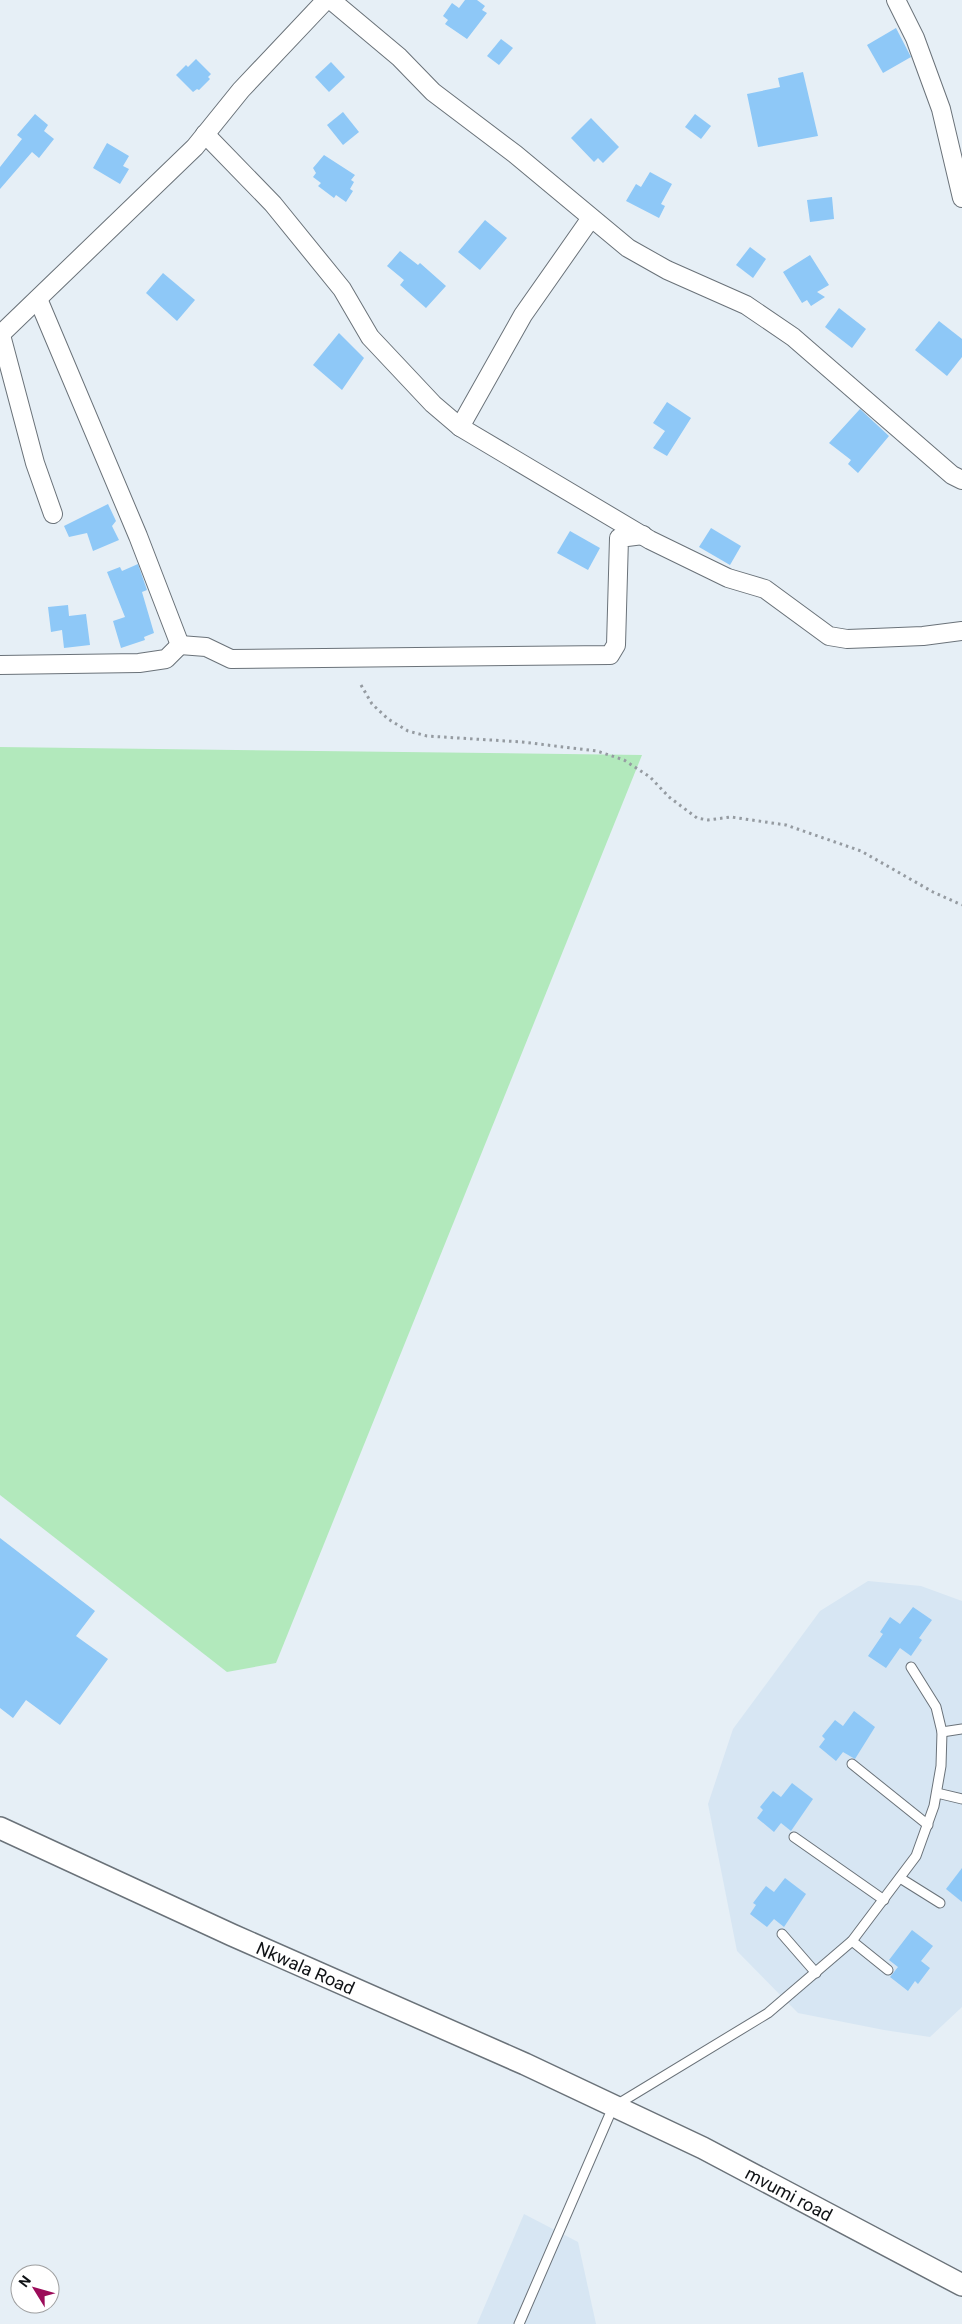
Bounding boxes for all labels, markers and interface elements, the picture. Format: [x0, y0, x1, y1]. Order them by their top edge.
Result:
street label: Nkwala Road [253, 1937, 358, 1998]
street label: mvumi road [742, 2162, 836, 2225]
north arrow [10, 2264, 60, 2314]
text: N [15, 2272, 34, 2290]

